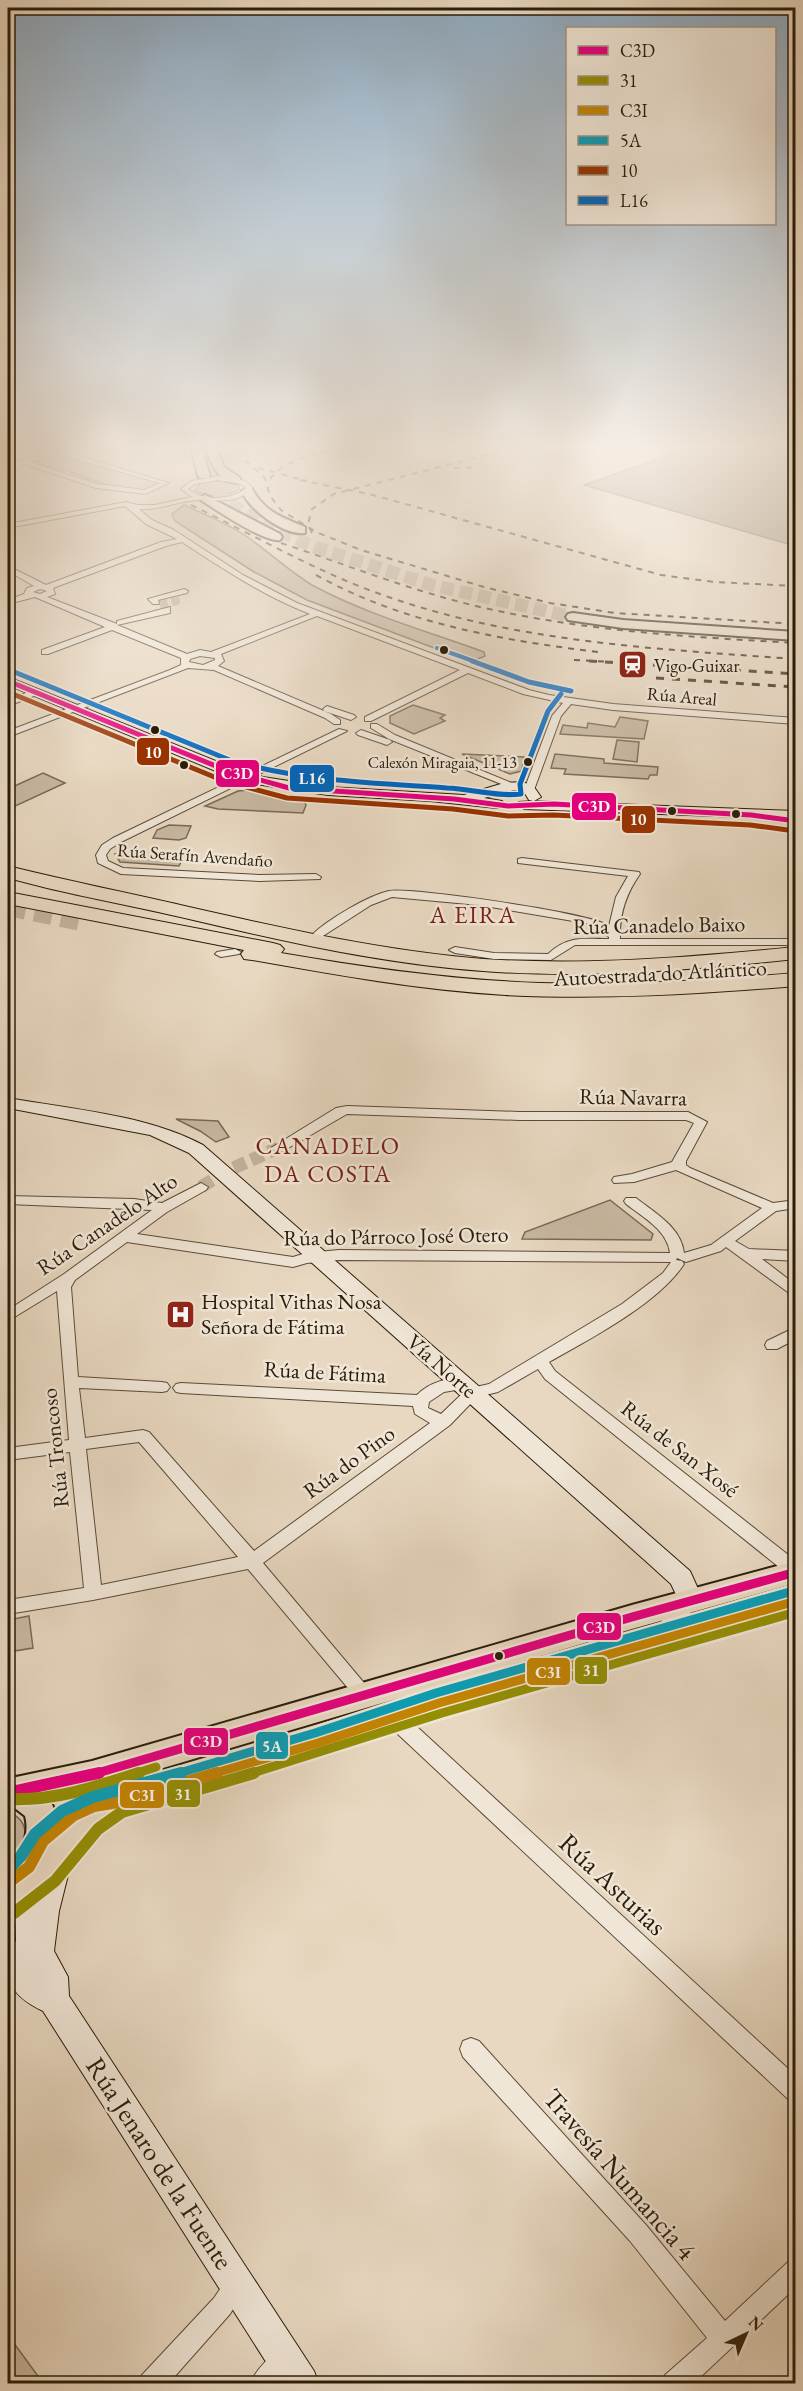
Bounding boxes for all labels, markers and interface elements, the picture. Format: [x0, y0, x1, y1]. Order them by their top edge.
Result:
legend [566, 27, 776, 225]
text: C3D [620, 39, 655, 62]
text: 31 [620, 69, 637, 92]
text: C3I [620, 99, 648, 122]
text: 5A [620, 129, 642, 152]
text: 10 [620, 159, 638, 182]
text: L16 [620, 189, 648, 212]
unlabelled marker [438, 644, 450, 656]
station icon: Vigo-Guixar [617, 649, 649, 681]
place label: Vigo-Guixar [654, 654, 740, 677]
street label: Rúa Areal [646, 681, 718, 711]
unlabelled marker [149, 724, 161, 736]
line badge: 10 [136, 737, 170, 766]
text: 10 [145, 742, 162, 763]
place label: Calexón Miragaia, 11-13 [368, 752, 517, 773]
marker: Calexón Miragaia, 11-13 [522, 756, 534, 768]
unlabelled marker [178, 759, 190, 771]
line badge: C3D [215, 759, 260, 788]
text: C3D [221, 763, 253, 784]
line badge: L16 [289, 764, 335, 793]
text: L16 [299, 768, 326, 789]
line badge: C3D [571, 792, 617, 821]
text: C3D [578, 796, 610, 817]
line badge: 10 [621, 805, 656, 834]
unlabelled marker [666, 805, 678, 817]
unlabelled marker [730, 808, 742, 820]
text: 10 [630, 809, 647, 830]
street label: Rúa Serafín Avendaño [116, 838, 274, 872]
district label: A EIRA [429, 899, 516, 930]
street label: Rúa Canadelo Baixo [573, 909, 746, 941]
street label: Autoestrada do Atlántico [552, 953, 768, 993]
street label: Rúa Navarra [579, 1082, 687, 1112]
district label: CANADELO DA COSTA [255, 1130, 401, 1189]
street label: Rúa Canadelo Alto [31, 1166, 183, 1282]
street label: Rúa do Párroco José Otero [283, 1220, 509, 1252]
place label: Hospital Vithas Nosa Señora de Fátima [201, 1287, 382, 1341]
hospital icon: Hospital Vithas Nosa Señora de Fátima [164, 1298, 196, 1330]
street label: Vía Norte [401, 1327, 484, 1405]
street label: Rúa de Fátima [263, 1354, 387, 1390]
street label: Rúa Troncoso [34, 1387, 76, 1509]
street label: Rúa de San Xosé [615, 1394, 745, 1504]
street label: Rúa do Pino [297, 1419, 401, 1505]
line badge: C3D [576, 1612, 622, 1641]
text: C3D [583, 1617, 615, 1638]
unlabelled marker [493, 1650, 505, 1662]
line badge: 31 [574, 1656, 608, 1685]
line badge: C3I [526, 1657, 571, 1686]
text: 31 [583, 1660, 599, 1681]
text: C3I [535, 1662, 561, 1683]
line badge: C3D [183, 1727, 229, 1756]
text: C3D [190, 1731, 222, 1752]
line badge: 5A [255, 1731, 289, 1760]
text: 5A [262, 1736, 282, 1757]
line badge: 31 [166, 1779, 201, 1808]
line badge: C3I [119, 1781, 165, 1809]
text: 31 [175, 1784, 191, 1805]
text: C3I [129, 1785, 155, 1806]
street label: Rúa Asturias [552, 1825, 674, 1943]
street label: Rúa Jenaro de la Fuente [78, 2050, 242, 2276]
street label: Travesía Numancia 4 [536, 2081, 705, 2268]
north arrow [716, 2304, 776, 2364]
text: N [744, 2312, 768, 2336]

